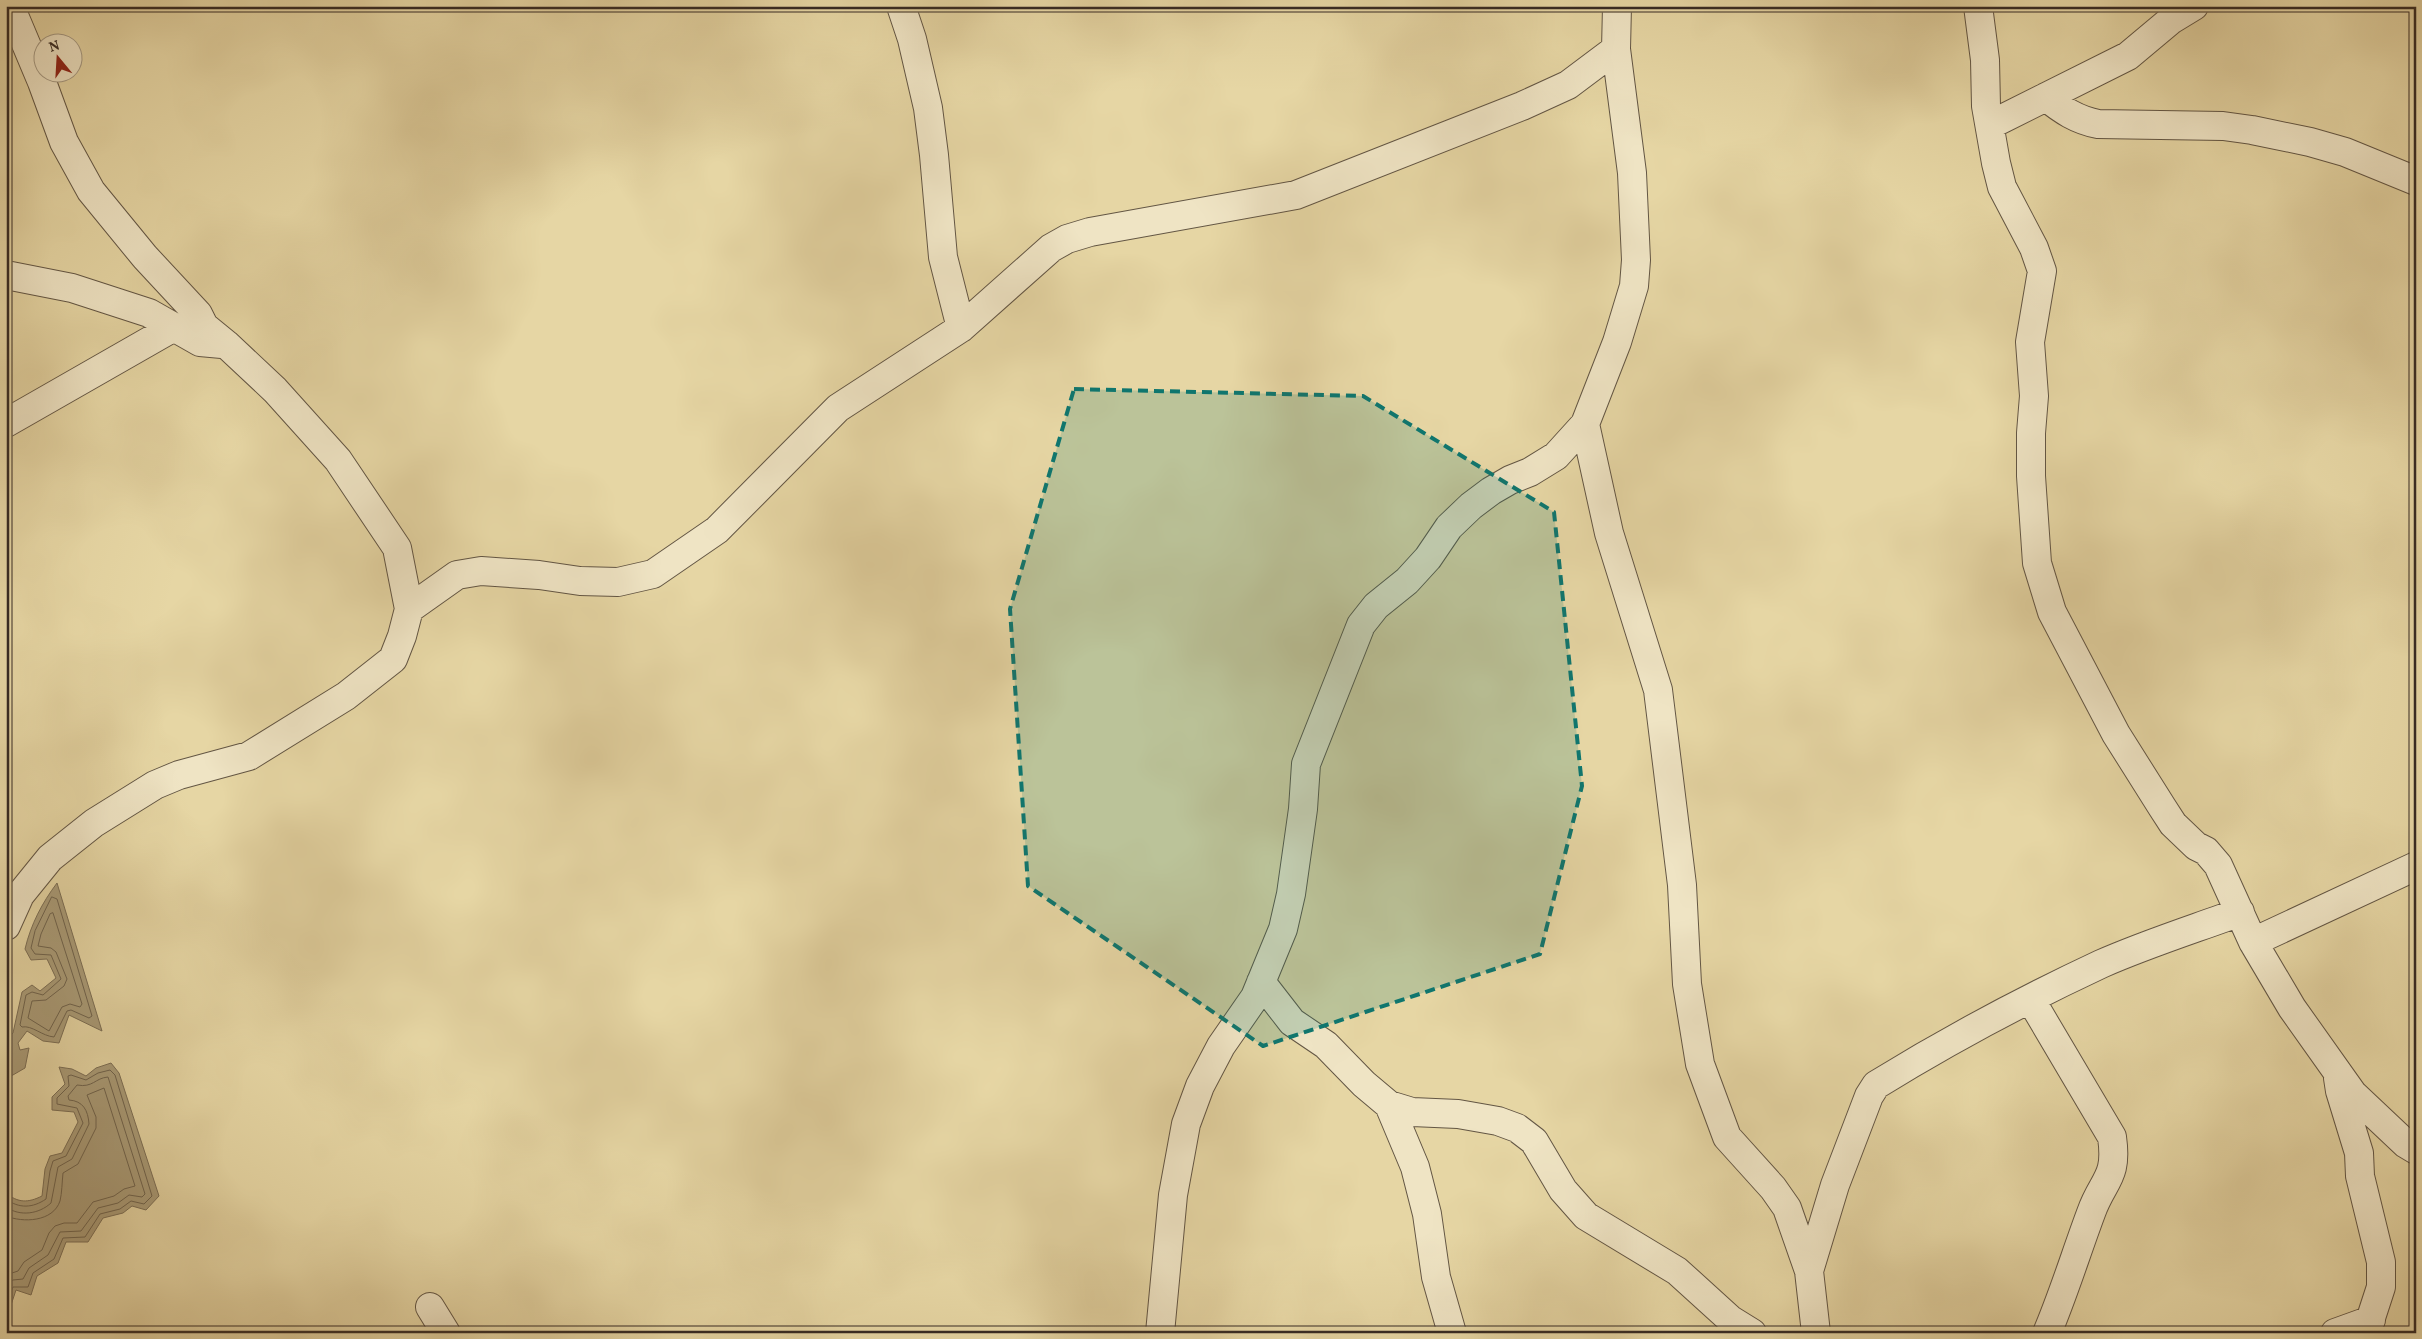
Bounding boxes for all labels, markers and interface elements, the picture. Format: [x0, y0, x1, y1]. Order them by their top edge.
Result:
north arrow [32, 32, 82, 82]
text: N [47, 36, 62, 58]

